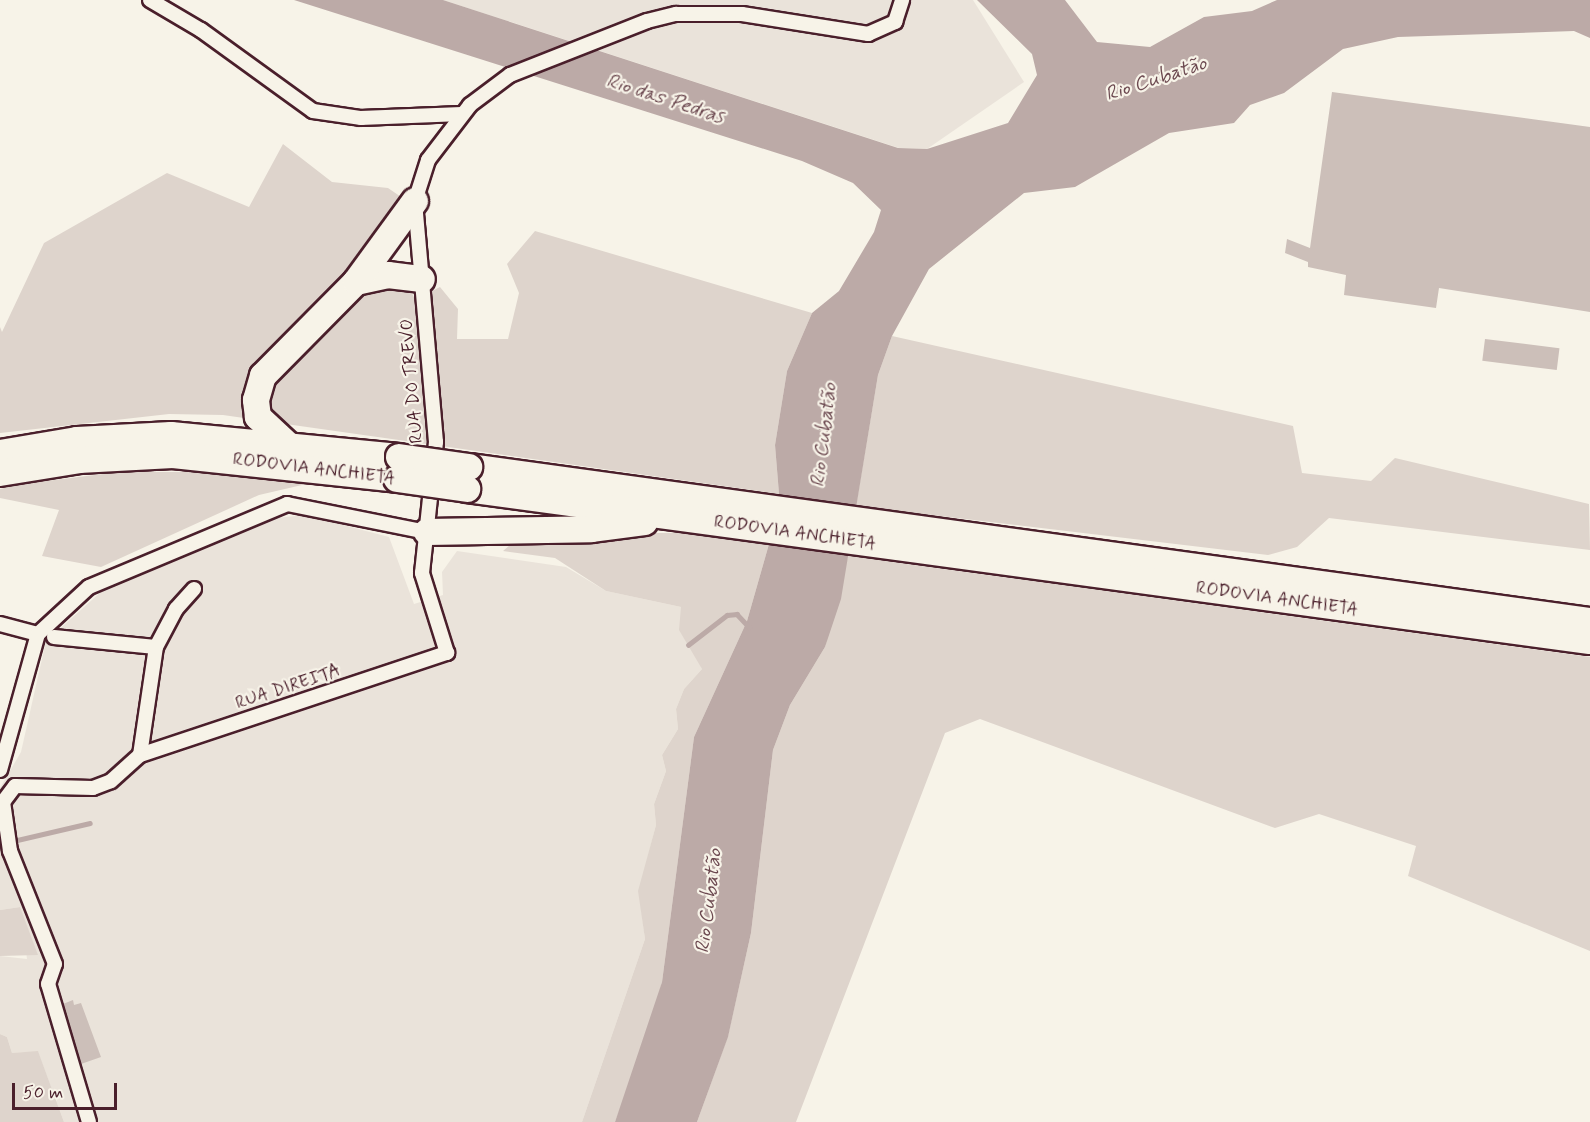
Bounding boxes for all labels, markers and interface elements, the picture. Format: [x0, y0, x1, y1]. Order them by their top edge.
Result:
water label: Rio Cubatão [1104, 52, 1208, 106]
water label: Rio das Pedras [604, 69, 726, 129]
street label: RUA DO TREVO [396, 318, 428, 444]
water label: Rio Cubatão [806, 383, 842, 487]
street label: RODOVIA ANCHIETA [229, 448, 399, 490]
street label: RODOVIA ANCHIETA [710, 511, 880, 555]
street label: RODOVIA ANCHIETA [1192, 577, 1362, 621]
street label: RUA DIREITA [232, 660, 344, 714]
water label: Rio Cubatão [691, 849, 727, 953]
scale bar [15, 1071, 120, 1109]
text: 50 m [23, 1081, 63, 1105]

